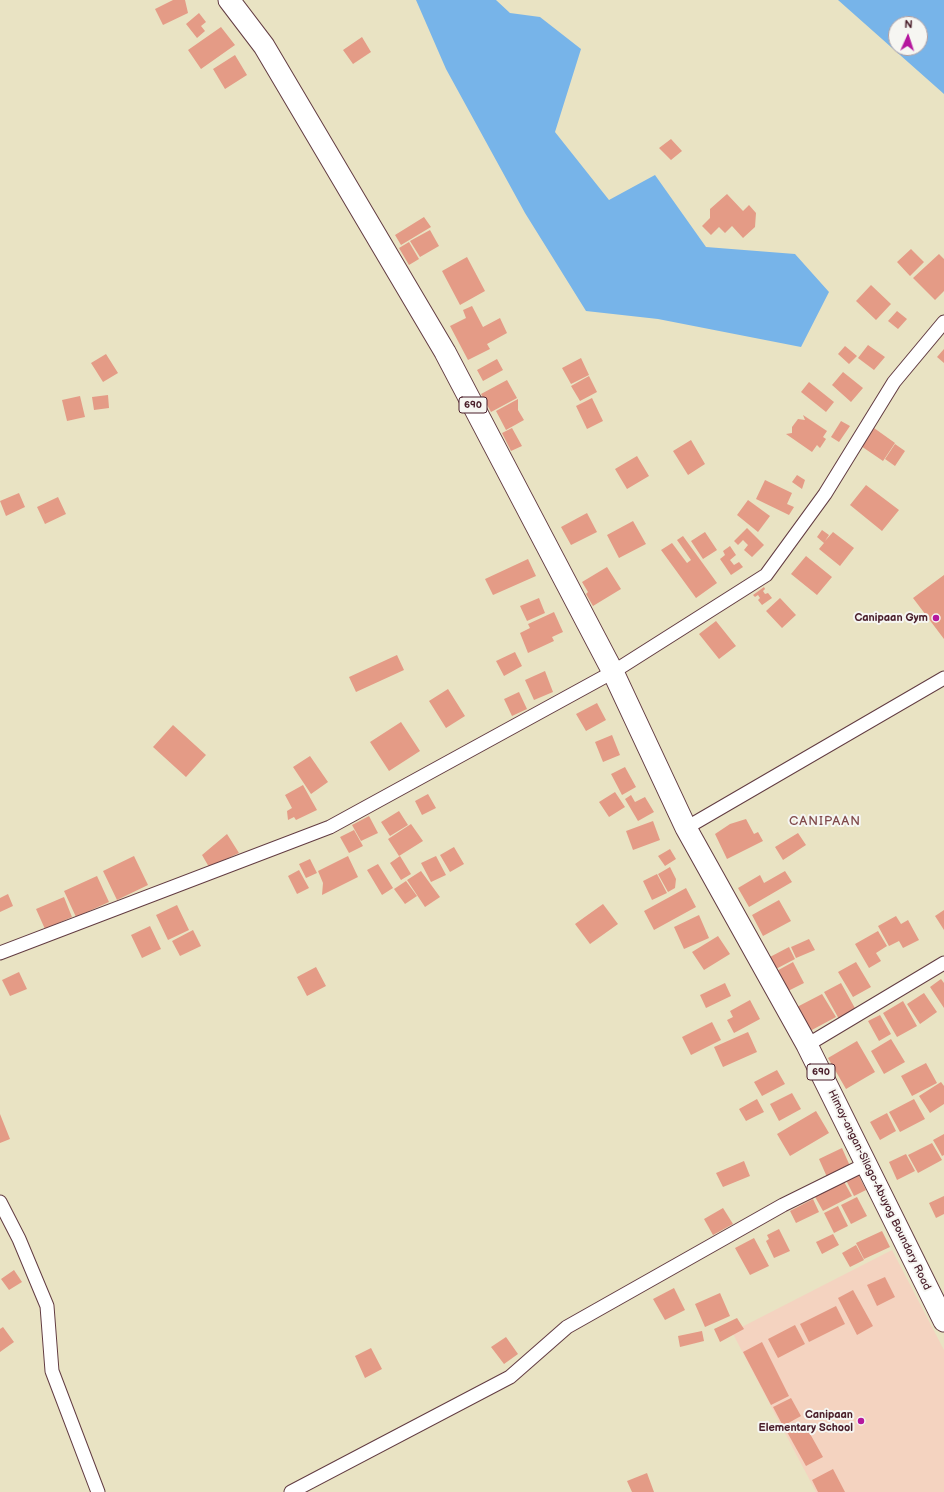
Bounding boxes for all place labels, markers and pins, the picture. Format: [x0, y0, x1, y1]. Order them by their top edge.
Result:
place label: Canipaan Gym [854, 611, 928, 625]
marker: Canipaan Gym [931, 613, 941, 623]
place label: Canipaan Elementary School [758, 1408, 853, 1434]
marker: Canipaan Elementary School [856, 1416, 866, 1426]

